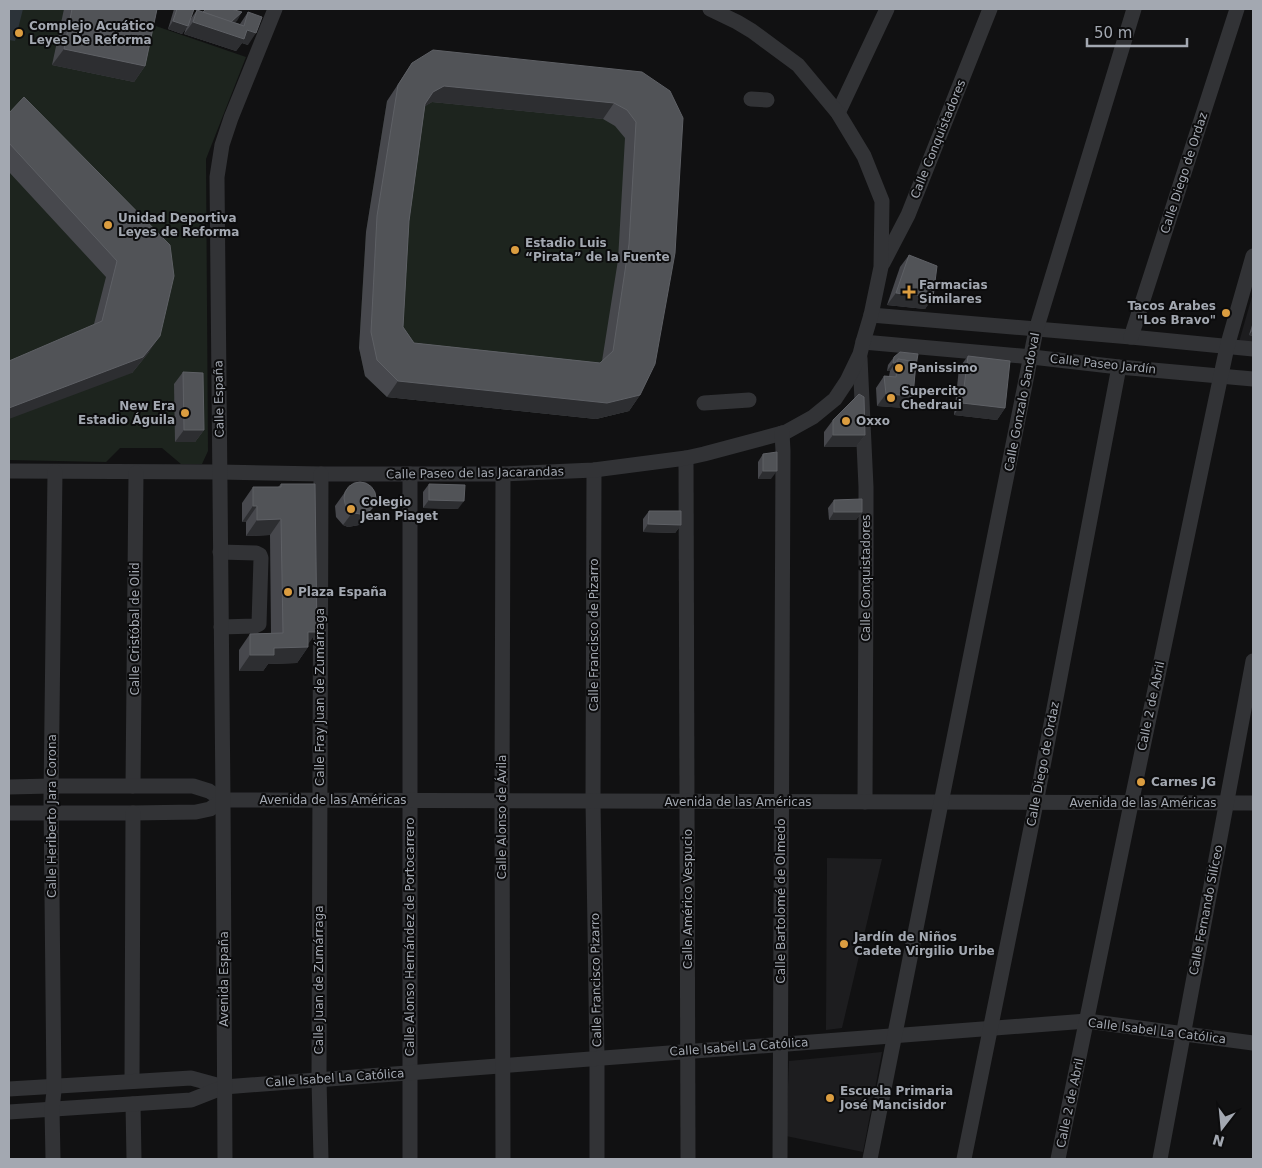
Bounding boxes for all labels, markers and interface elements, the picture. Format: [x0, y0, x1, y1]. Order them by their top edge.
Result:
scale bar [1087, 15, 1187, 47]
place label: Complejo Acuático Leyes De Reforma [29, 19, 154, 47]
text: 50 m [1094, 24, 1132, 42]
marker: Complejo Acuático Leyes De Reforma [13, 27, 25, 39]
street label: Calle Conquistadores [908, 77, 968, 201]
street label: Calle Diego de Ordaz [1158, 111, 1210, 235]
place label: Unidad Deportiva Leyes de Reforma [118, 211, 239, 239]
marker: Unidad Deportiva Leyes de Reforma [102, 219, 114, 231]
place label: Estadio Luis “Pirata” de la Fuente [525, 236, 670, 264]
marker: Estadio Luis “Pirata” de la Fuente [509, 244, 521, 256]
place label: Farmacias Similares [919, 278, 988, 306]
marker: Farmacias Similares [903, 286, 915, 298]
place label: Tacos Arabes "Los Bravo" [1127, 299, 1216, 327]
marker: Tacos Arabes "Los Bravo" [1220, 307, 1232, 319]
street label: Calle Gonzalo Sandoval [1002, 331, 1042, 473]
street label: Calle Paseo Jardín [1049, 351, 1157, 377]
street label: Calle España [211, 360, 227, 438]
place label: Panissimo [909, 361, 977, 375]
marker: Panissimo [893, 362, 905, 374]
place label: Supercito Chedraui [901, 384, 966, 412]
marker: Supercito Chedraui [885, 392, 897, 404]
place label: New Era Estadio Águila [78, 399, 175, 427]
marker: New Era Estadio Águila [179, 407, 191, 419]
place label: Oxxo [856, 414, 890, 428]
marker: Oxxo [840, 415, 852, 427]
street label: Calle Paseo de las Jacarandas [386, 464, 564, 482]
place label: Colegio Jean Piaget [360, 495, 438, 523]
marker: Colegio Jean Piaget [345, 503, 357, 515]
street label: Calle Conquistadores [859, 514, 873, 642]
street label: Calle Francisco de Pizarro [587, 559, 601, 711]
street label: Calle Cristóbal de Olid [128, 562, 142, 696]
place label: Plaza España [298, 585, 387, 599]
marker: Plaza España [282, 586, 294, 598]
street label: Calle Fray Juan de Zumárraga [313, 608, 327, 786]
street label: Calle 2 de Abril [1135, 660, 1167, 752]
street label: Calle Diego de Ordaz [1024, 701, 1062, 827]
street label: Calle Heriberto Jara Corona [45, 734, 59, 898]
street label: Calle Alonso de Ávila [494, 755, 509, 879]
place label: Carnes JG [1151, 775, 1216, 789]
marker: Carnes JG [1135, 776, 1147, 788]
street label: Avenida de las Américas [259, 793, 407, 807]
street label: Avenida de las Américas [664, 795, 812, 809]
street label: Avenida de las Américas [1069, 796, 1217, 810]
street label: Calle Alonso Hernández de Portocarrero [403, 818, 417, 1057]
street label: Calle Bartolomé de Olmedo [774, 818, 788, 984]
street label: Calle Américo Vespucio [681, 829, 695, 969]
street label: Calle Fernando Silíceo [1187, 844, 1225, 976]
street label: Calle Juan de Zumárraga [312, 905, 326, 1055]
street label: Calle Francisco Pizarro [588, 913, 604, 1047]
place label: Jardín de Niños Cadete Virgilio Uribe [853, 930, 995, 958]
street label: Avenida España [217, 931, 231, 1027]
marker: Jardín de Niños Cadete Virgilio Uribe [838, 938, 850, 950]
street label: Calle Isabel La Católica [1087, 1016, 1227, 1046]
street label: Calle Isabel La Católica [669, 1035, 809, 1059]
street label: Calle 2 de Abril [1054, 1057, 1086, 1149]
street label: Calle Isabel La Católica [265, 1066, 405, 1090]
place label: Escuela Primaria José Mancisidor [839, 1084, 953, 1112]
marker: Escuela Primaria José Mancisidor [824, 1092, 836, 1104]
north arrow [1197, 1103, 1247, 1153]
text: N [1211, 1131, 1226, 1150]

